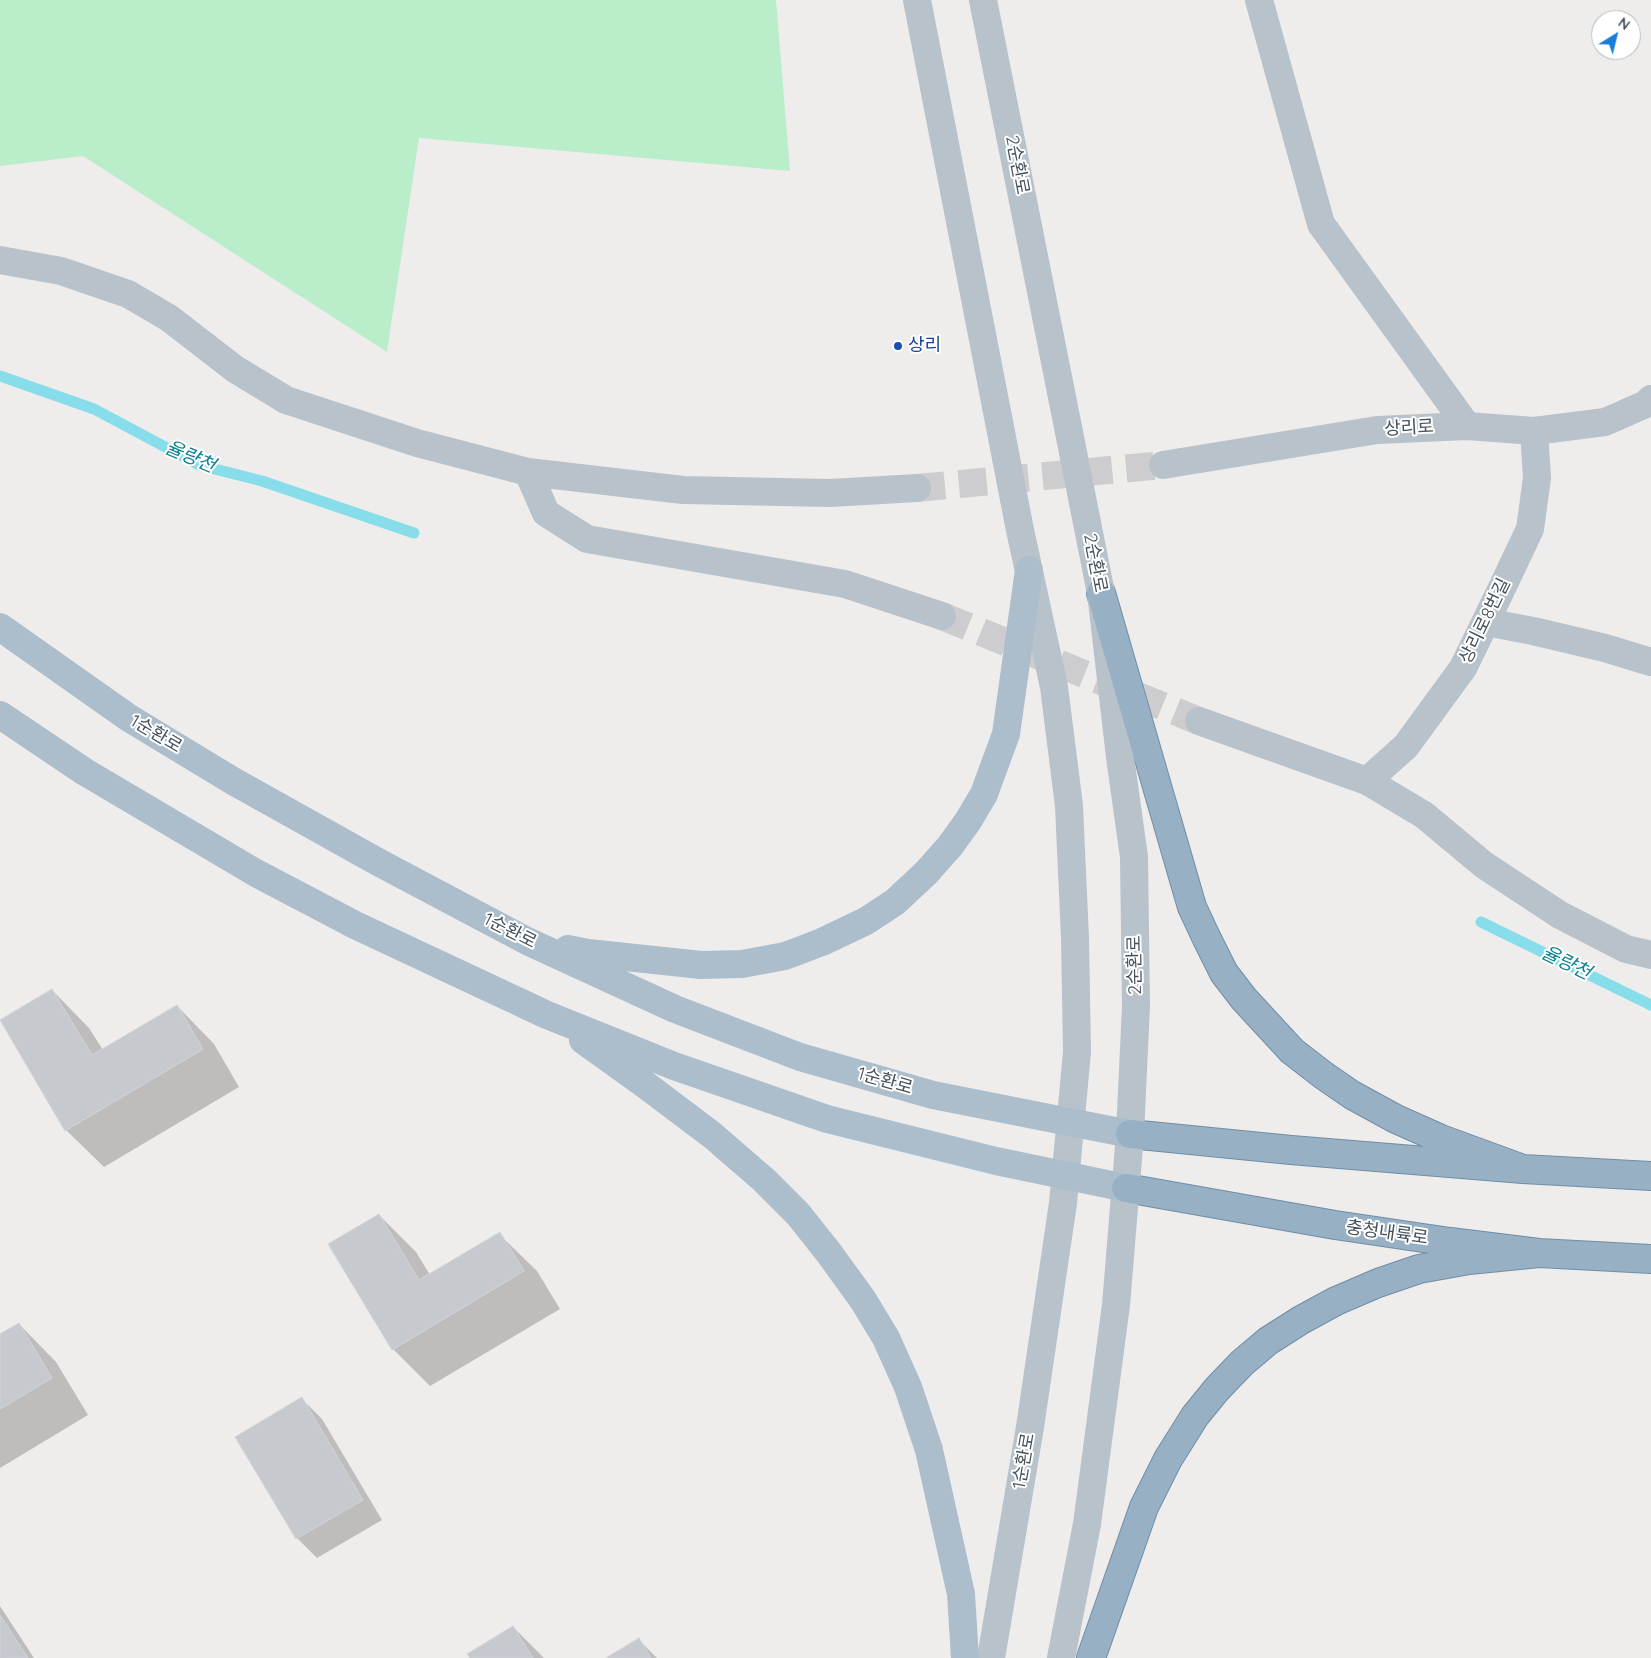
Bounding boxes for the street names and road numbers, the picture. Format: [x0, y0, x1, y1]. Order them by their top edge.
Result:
street label: 2순환로 [1001, 134, 1033, 196]
street label: 상리로 [1384, 416, 1434, 440]
street label: 2순환로 [1079, 532, 1111, 594]
street label: 상리로8번길 [1455, 575, 1515, 667]
street label: 1순환로 [126, 710, 186, 758]
street label: 1순환로 [480, 909, 540, 953]
street label: 2순환로 [1124, 935, 1146, 995]
street label: 1순환로 [855, 1063, 915, 1099]
street label: 충청내륙로 [1344, 1217, 1430, 1249]
street label: 1순환로 [1008, 1431, 1040, 1491]

